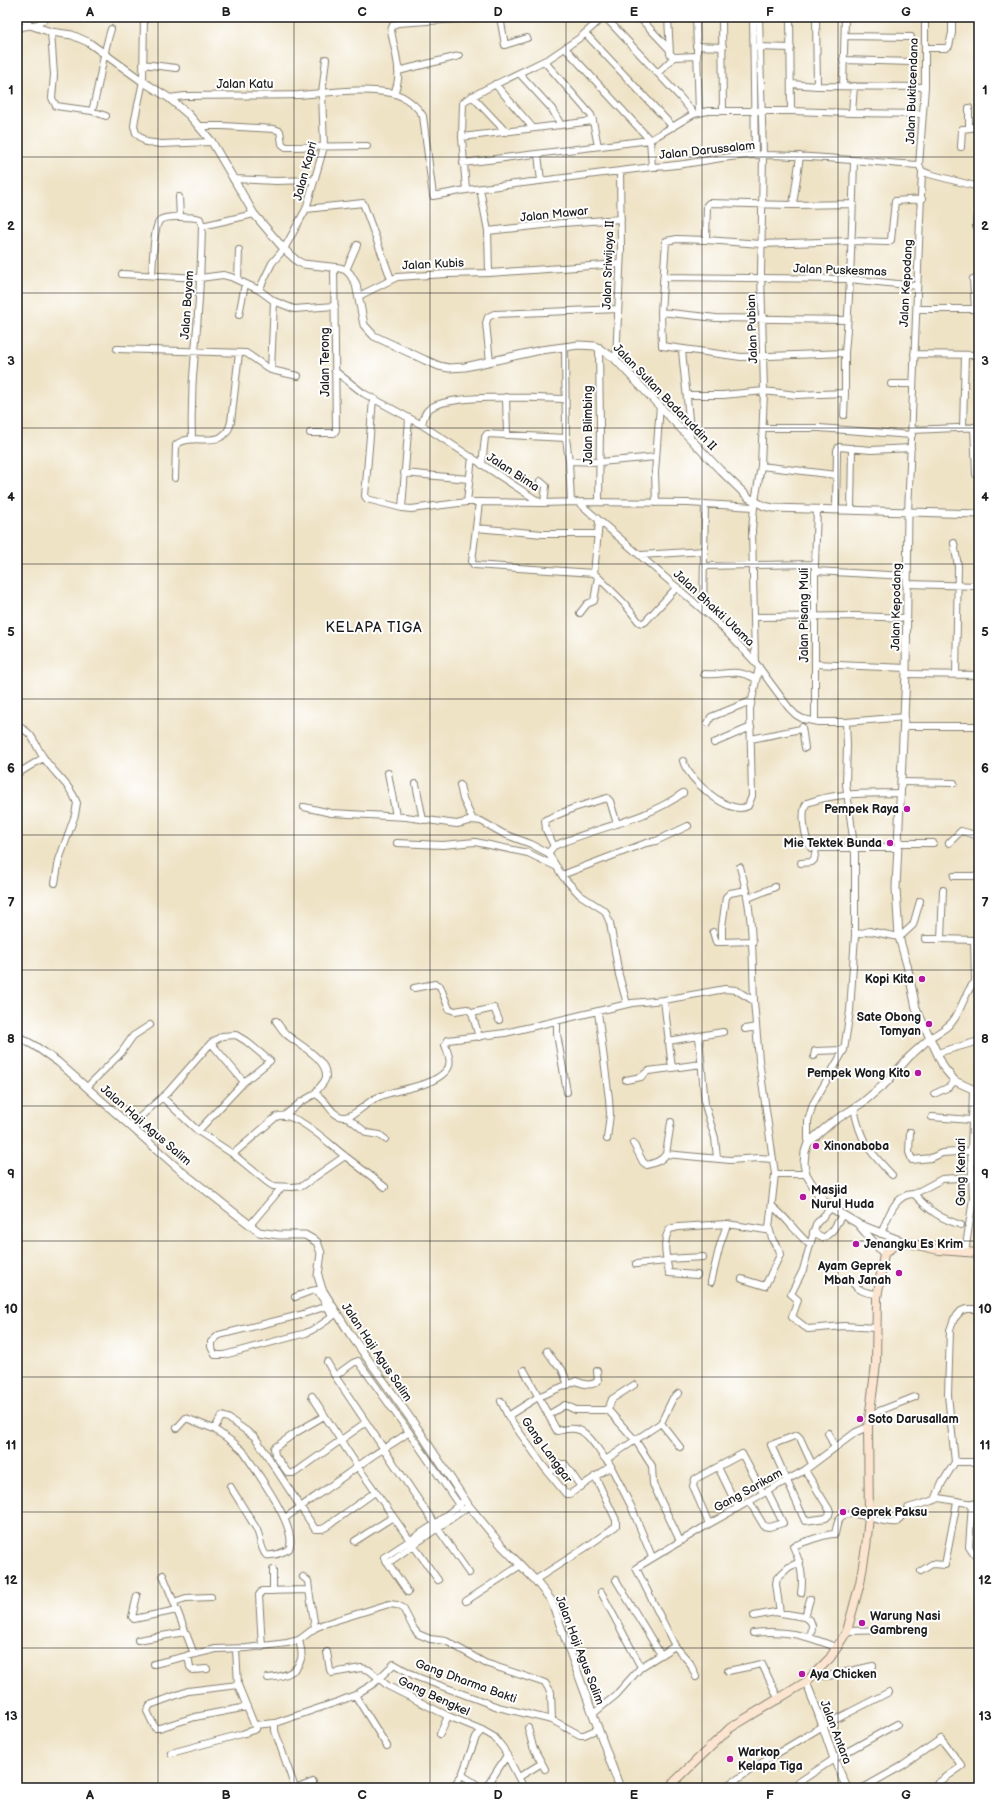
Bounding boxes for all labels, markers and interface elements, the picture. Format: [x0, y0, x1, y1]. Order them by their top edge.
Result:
text: A [85, 4, 94, 20]
text: B [221, 4, 231, 20]
text: C [357, 4, 367, 20]
text: D [493, 4, 503, 20]
text: E [630, 4, 639, 20]
text: F [766, 4, 774, 20]
text: G [901, 4, 911, 20]
street label: Jalan Bukitcendana [903, 37, 922, 145]
street label: Jalan Katu [217, 77, 273, 92]
text: 1 [8, 82, 14, 98]
text: 1 [982, 82, 988, 98]
street label: Jalan Darussalam [658, 138, 756, 163]
street label: Jalan Kapri [290, 140, 321, 202]
street label: Jalan Mawar [519, 203, 590, 226]
text: 2 [7, 218, 15, 234]
text: 2 [981, 218, 989, 234]
street label: Jalan Sriwijaya II [599, 220, 618, 310]
street label: Jalan Kepodang [897, 239, 916, 327]
street label: Jalan Kubis [402, 255, 464, 274]
street label: Jalan Puskesmas [793, 261, 887, 280]
street label: Jalan Bayam [178, 270, 197, 340]
street label: Jalan Pubian [744, 294, 761, 364]
street label: Jalan Terong [318, 327, 333, 397]
street label: Jalan Sultan Badaruddin II [610, 341, 720, 454]
text: 3 [7, 353, 15, 369]
text: 3 [981, 353, 989, 369]
street label: Jalan Blimbing [581, 385, 596, 465]
street label: Jalan Bima [484, 450, 542, 495]
text: 4 [7, 489, 15, 505]
text: 4 [981, 489, 989, 505]
street label: Jalan Kepodang [888, 563, 905, 651]
street label: Jalan Bhakti Utama [670, 567, 757, 650]
street label: Jalan Pisang Muli [797, 567, 812, 662]
district label: KELAPA TIGA [325, 619, 423, 636]
text: 5 [7, 624, 15, 640]
text: 5 [981, 624, 989, 640]
text: 6 [7, 760, 15, 776]
text: 6 [981, 760, 989, 776]
place label: Pempek Raya [824, 802, 899, 817]
marker: Pempek Raya [902, 804, 912, 814]
place label: Mie Tektek Bunda [784, 836, 882, 851]
marker: Mie Tektek Bunda [885, 838, 895, 848]
text: 7 [7, 895, 15, 911]
text: 7 [981, 895, 989, 911]
place label: Kopi Kita [865, 972, 914, 987]
marker: Kopi Kita [917, 974, 927, 984]
place label: Sate Obong Tomyan [857, 1010, 921, 1039]
marker: Sate Obong Tomyan [924, 1019, 934, 1029]
text: 8 [7, 1031, 15, 1047]
text: 8 [981, 1031, 989, 1047]
place label: Pempek Wong Kito [807, 1066, 910, 1081]
marker: Pempek Wong Kito [913, 1068, 923, 1078]
street label: Jalan Haji Agus Salim [97, 1082, 194, 1169]
street label: Gang Kenari [954, 1138, 969, 1206]
place label: Xinonaboba [824, 1139, 889, 1154]
marker: Xinonaboba [811, 1141, 821, 1151]
text: 9 [7, 1166, 15, 1182]
text: 9 [981, 1166, 989, 1182]
place label: Masjid Nurul Huda [811, 1183, 874, 1212]
marker: Masjid Nurul Huda [798, 1192, 808, 1202]
place label: Jenangku Es Krim [864, 1237, 963, 1252]
marker: Jenangku Es Krim [851, 1239, 861, 1249]
place label: Ayam Geprek Mbah Janah [817, 1259, 892, 1288]
marker: Ayam Geprek Mbah Janah [894, 1268, 904, 1278]
street label: Jalan Haji Agus Salim [338, 1300, 415, 1405]
text: 10 [4, 1301, 18, 1317]
text: 10 [978, 1301, 992, 1317]
place label: Soto Darusallam [868, 1412, 959, 1427]
street label: Gang Langgar [518, 1414, 576, 1487]
marker: Soto Darusallam [855, 1414, 865, 1424]
text: 11 [6, 1437, 16, 1453]
text: 11 [980, 1437, 990, 1453]
street label: Gang Sarikam [711, 1465, 785, 1515]
place label: Geprek Paksu [851, 1505, 928, 1520]
marker: Geprek Paksu [838, 1507, 848, 1517]
text: 12 [4, 1572, 18, 1588]
text: 12 [978, 1572, 992, 1588]
street label: Jalan Haji Agus Salim [552, 1593, 607, 1707]
place label: Warung Nasi Gambreng [870, 1609, 940, 1638]
marker: Warung Nasi Gambreng [857, 1618, 867, 1628]
street label: Gang Dharma Bakti [413, 1656, 519, 1707]
place label: Aya Chicken [809, 1667, 877, 1682]
marker: Aya Chicken [797, 1669, 807, 1679]
street label: Gang Bengkel [396, 1673, 472, 1720]
street label: Jalan Antara [816, 1698, 855, 1766]
text: 13 [4, 1708, 18, 1724]
text: 13 [978, 1708, 992, 1724]
place label: Warkop Kelapa Tiga [738, 1745, 803, 1774]
marker: Warkop Kelapa Tiga [725, 1754, 735, 1764]
text: A [85, 1787, 94, 1803]
text: B [221, 1787, 231, 1803]
text: C [357, 1787, 367, 1803]
text: D [493, 1787, 503, 1803]
text: E [630, 1787, 639, 1803]
text: F [766, 1787, 774, 1803]
text: G [901, 1787, 911, 1803]

